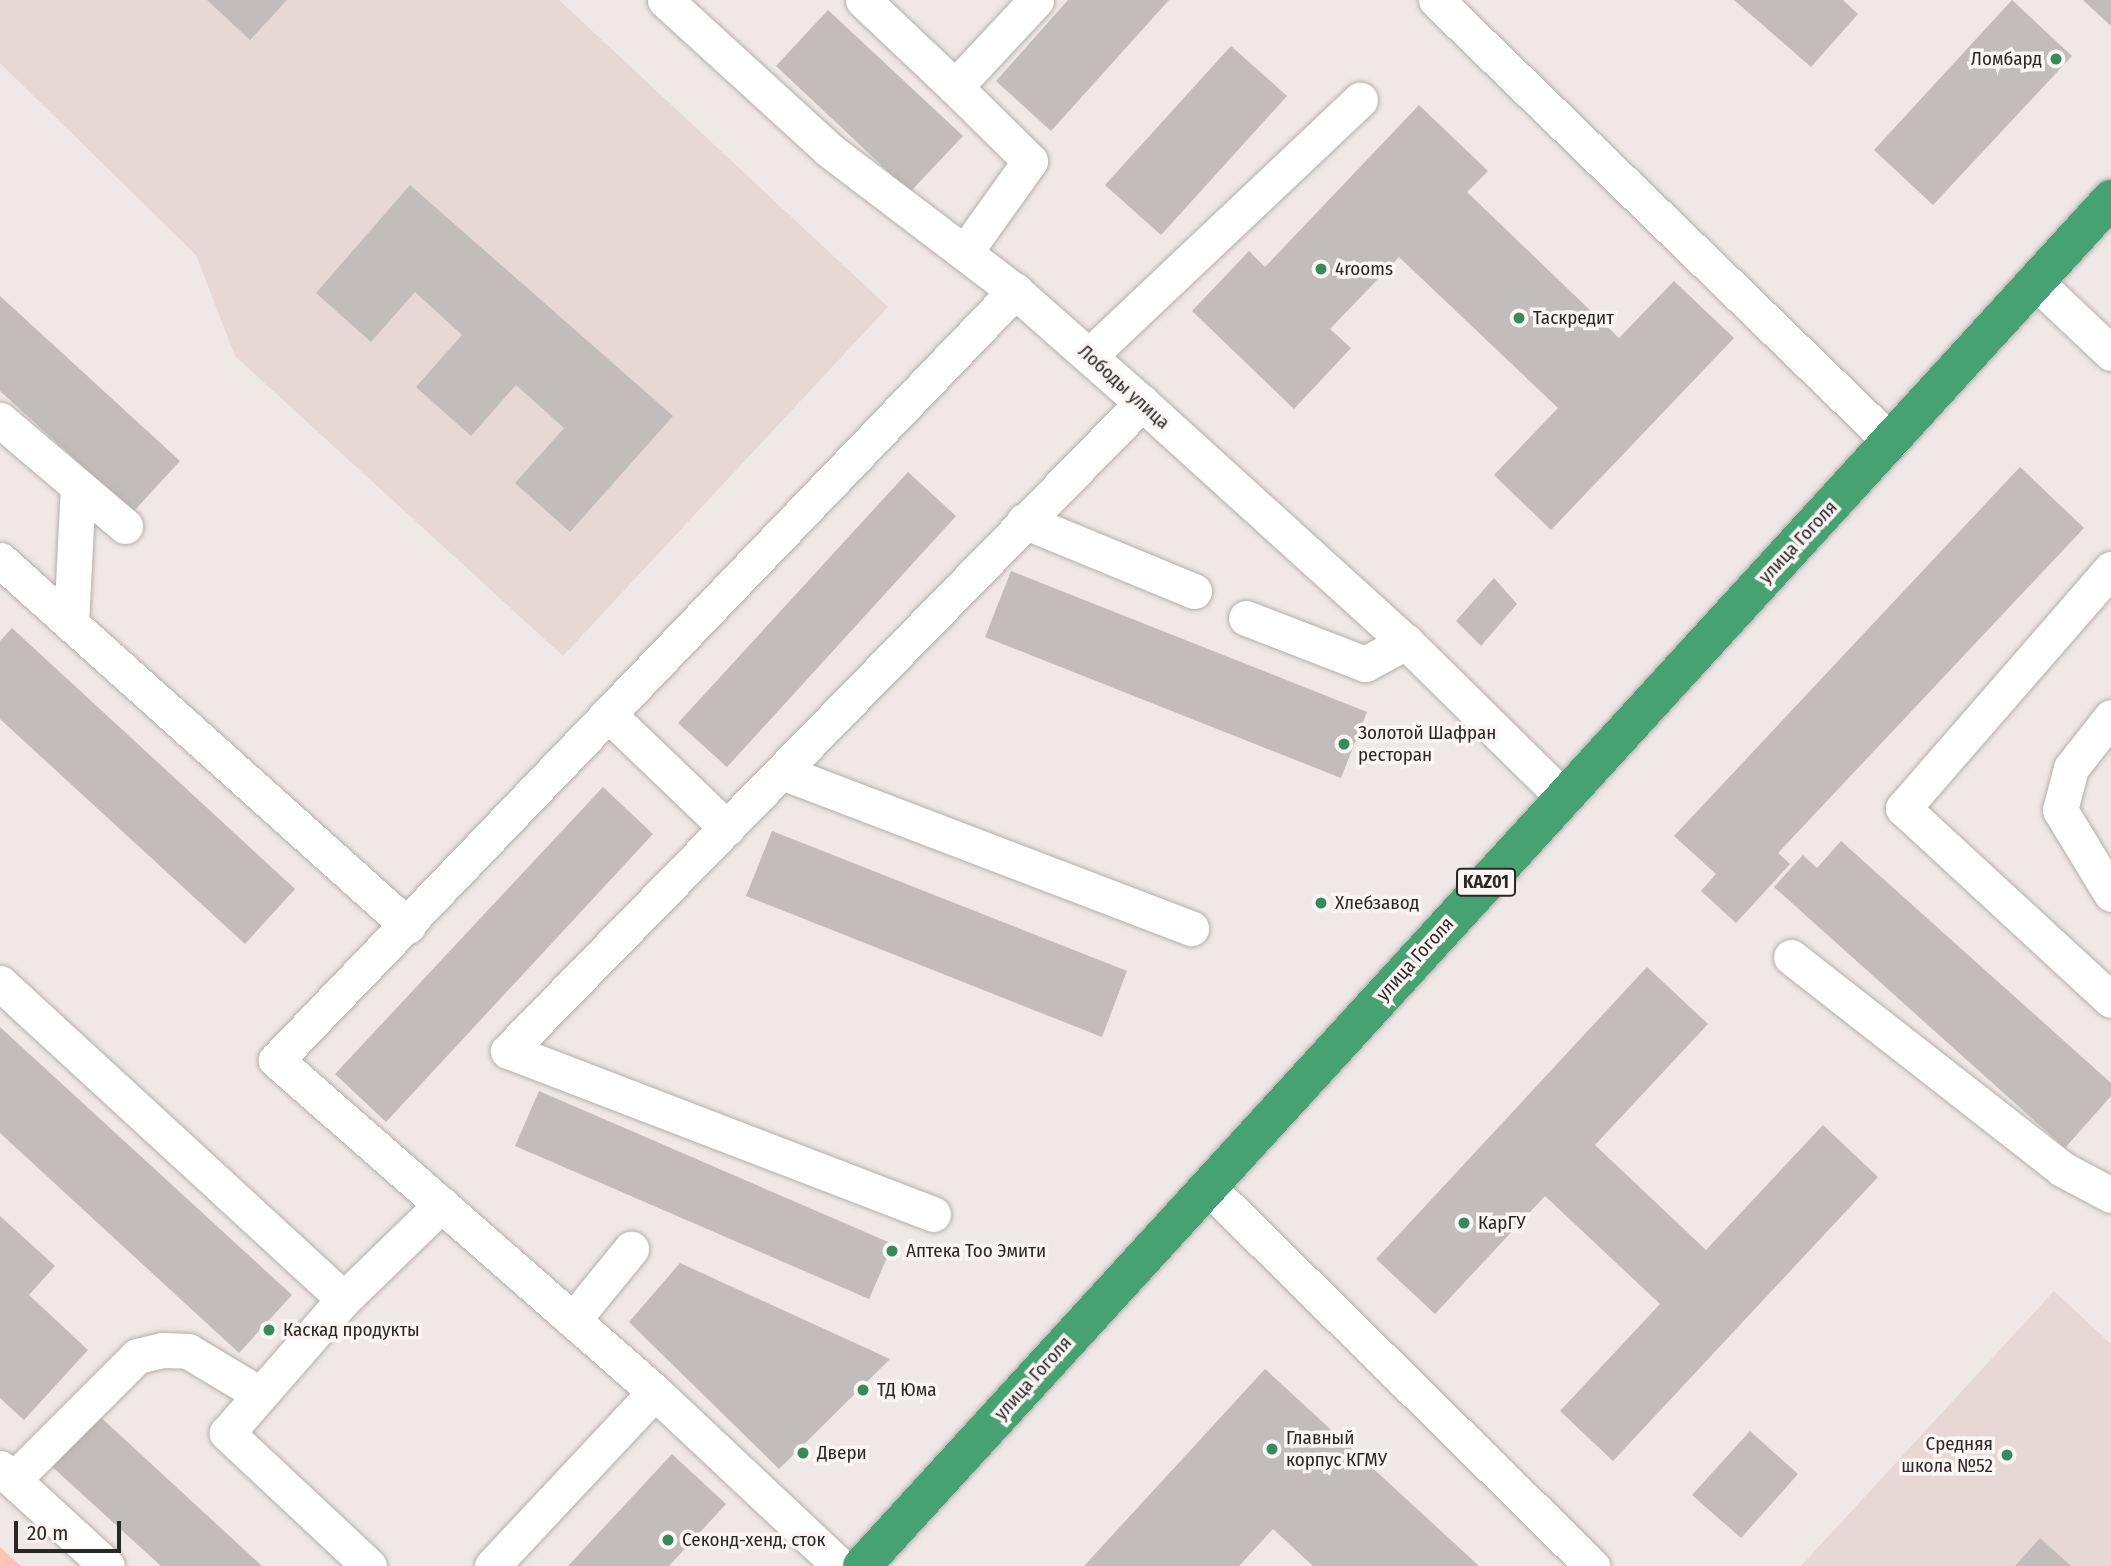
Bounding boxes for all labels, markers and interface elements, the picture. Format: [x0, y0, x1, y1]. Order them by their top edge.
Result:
place label: Ломбард [1971, 48, 2042, 70]
marker: Ломбард [2048, 51, 2064, 67]
place label: 4rooms [1335, 258, 1393, 280]
marker: 4rooms [1313, 261, 1329, 277]
place label: Таскредит [1533, 307, 1614, 329]
marker: Таскредит [1511, 310, 1527, 326]
street label: Лободы улица [1074, 340, 1174, 434]
street label: улица Гоголя [1754, 496, 1842, 588]
place label: Золотой Шафран ресторан [1358, 722, 1496, 766]
marker: Золотой Шафран ресторан [1336, 736, 1352, 752]
road number: KАZ01 [1454, 868, 1518, 897]
place label: Хлебзавод [1335, 892, 1419, 914]
marker: Хлебзавод [1313, 895, 1329, 911]
street label: улица Гоголя [1371, 912, 1459, 1006]
place label: КарГУ [1478, 1212, 1525, 1234]
marker: КарГУ [1456, 1215, 1472, 1231]
place label: Аптека Тоо Эмити [906, 1240, 1046, 1262]
marker: Аптека Тоо Эмити [884, 1243, 900, 1259]
place label: Каскад продукты [283, 1319, 420, 1341]
marker: Каскад продукты [261, 1322, 277, 1338]
street label: улица Гоголя [989, 1331, 1077, 1425]
place label: ТД Юма [877, 1379, 937, 1401]
marker: ТД Юма [855, 1382, 871, 1398]
place label: Главный корпус КГМУ [1286, 1427, 1387, 1471]
place label: Средняя школа №52 [1901, 1433, 1993, 1477]
marker: Главный корпус КГМУ [1264, 1441, 1280, 1457]
place label: Двери [817, 1442, 867, 1464]
marker: Двери [795, 1445, 811, 1461]
marker: Средняя школа №52 [1999, 1447, 2015, 1463]
scale bar [18, 1506, 124, 1550]
text: 20 m [27, 1520, 68, 1546]
place label: Секонд-хенд, сток [682, 1529, 825, 1551]
marker: Секонд-хенд, сток [660, 1532, 676, 1548]

